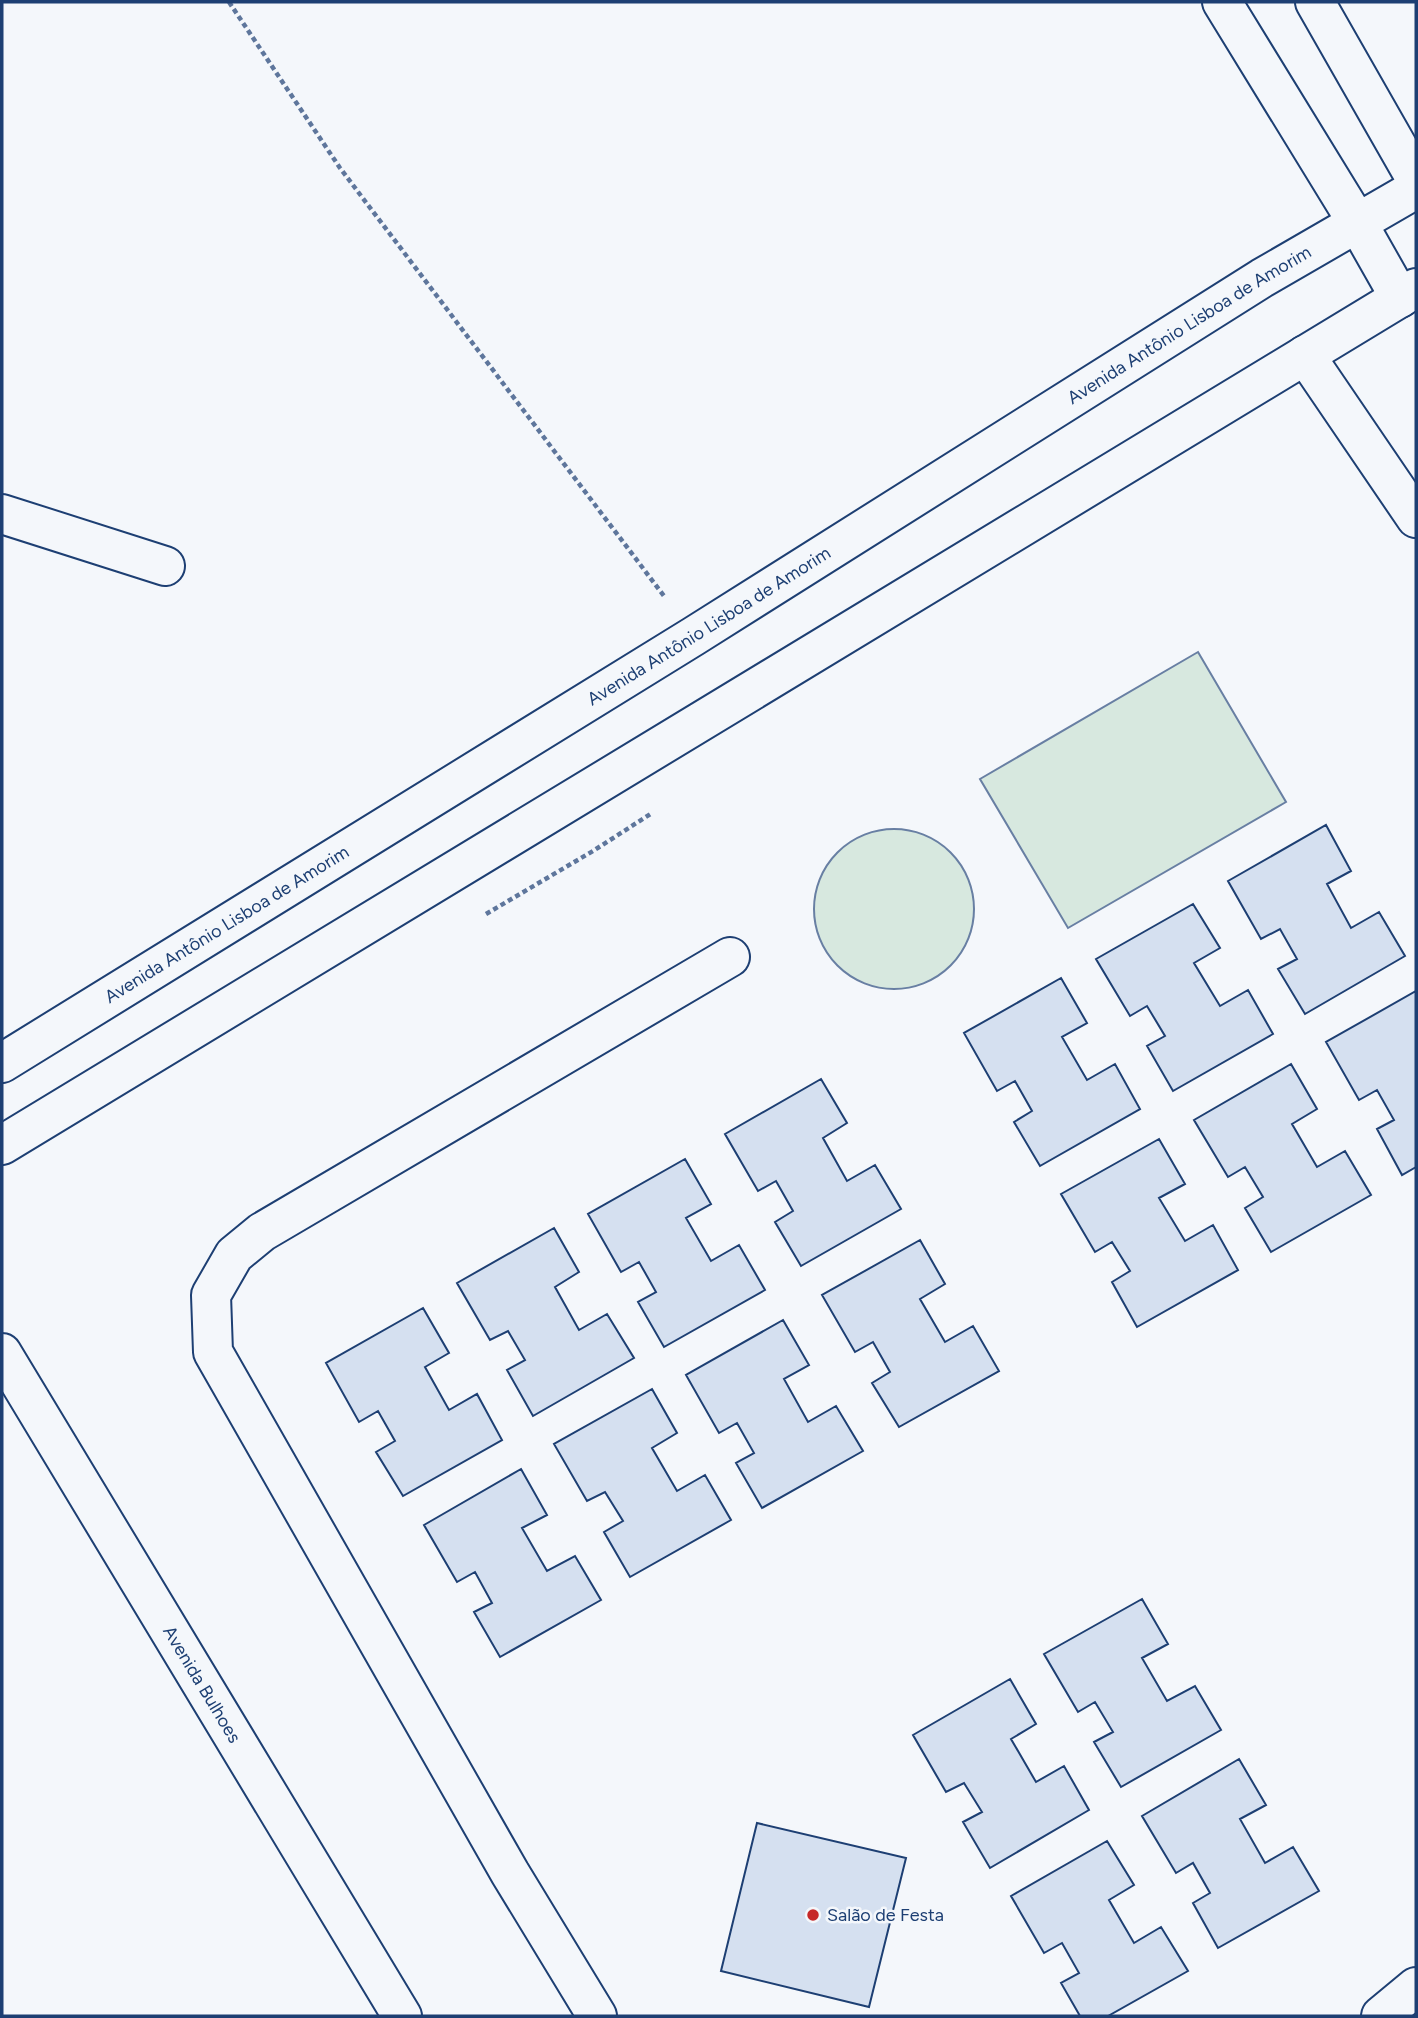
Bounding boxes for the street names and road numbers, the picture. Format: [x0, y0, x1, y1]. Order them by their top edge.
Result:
street label: Avenida Antônio Lisboa de Amorim [1063, 241, 1315, 409]
street label: Avenida Antônio Lisboa de Amorim [583, 542, 835, 710]
street label: Avenida Antônio Lisboa de Amorim [100, 841, 353, 1008]
street label: Avenida Bulhoes [158, 1622, 246, 1747]

